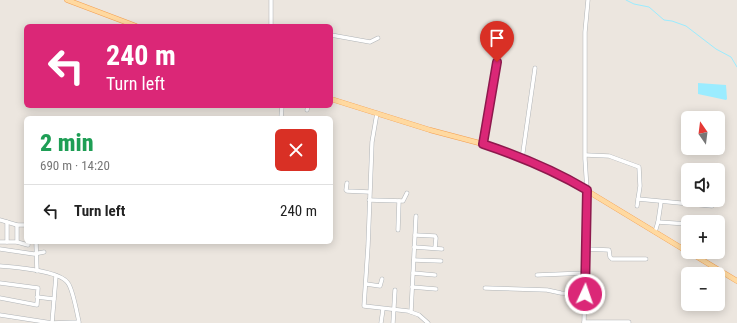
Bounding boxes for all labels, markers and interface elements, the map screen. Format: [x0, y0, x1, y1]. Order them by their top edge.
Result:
pin [480, 21, 514, 62]
icon: arrive [486, 27, 508, 49]
text: 240 m [106, 39, 176, 72]
icon: left [40, 40, 92, 92]
text: Turn left [106, 73, 165, 94]
north arrow [681, 111, 725, 155]
map controls [681, 111, 725, 311]
text: 2 min [40, 129, 94, 157]
button: close [275, 129, 317, 171]
text: 690 m · 14:20 [40, 158, 110, 173]
button: sound [681, 163, 725, 207]
icon: left [40, 200, 62, 222]
text: Turn left [74, 202, 125, 220]
text: 240 m [280, 202, 317, 220]
button: + [681, 215, 725, 259]
button: − [681, 267, 725, 311]
position arrow [564, 273, 606, 315]

